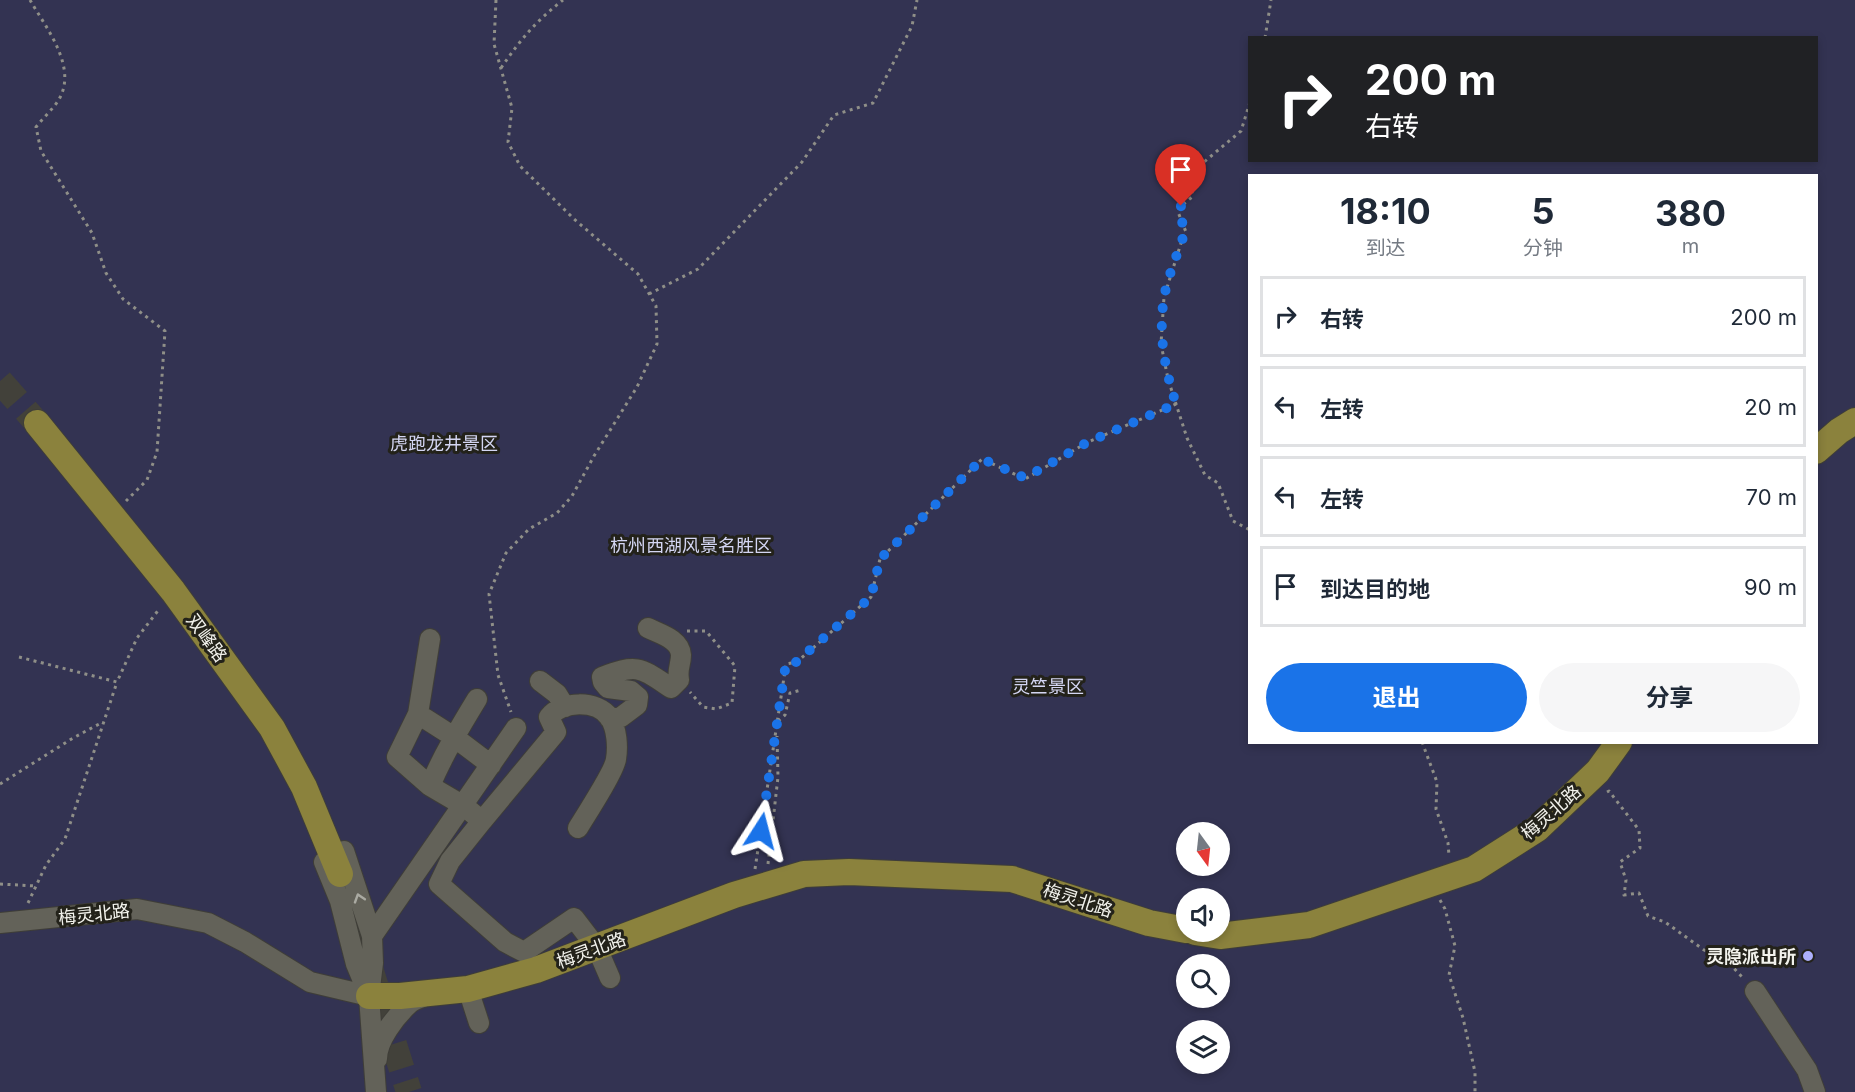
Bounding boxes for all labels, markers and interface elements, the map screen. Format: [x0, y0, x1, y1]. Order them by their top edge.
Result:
text: 200 m [1365, 54, 1496, 105]
icon: right [1266, 60, 1344, 138]
text: 右转 [1365, 110, 1419, 143]
pin [1155, 144, 1206, 206]
icon: arrive [1164, 153, 1197, 186]
text: 18:10 [1340, 189, 1431, 233]
text: 5 [1531, 189, 1554, 233]
text: 380 [1655, 191, 1726, 235]
text: m [1682, 234, 1699, 258]
text: 到达 [1365, 236, 1405, 260]
text: 分钟 [1523, 236, 1563, 260]
icon: right [1269, 300, 1302, 333]
text: 200 m [1730, 304, 1797, 330]
text: 右转 [1320, 306, 1364, 332]
icon: left [1269, 390, 1302, 423]
text: 20 m [1744, 394, 1797, 420]
text: 左转 [1320, 396, 1364, 422]
park label: 虎跑龙井景区 [390, 433, 498, 454]
icon: left [1269, 480, 1302, 513]
text: 70 m [1746, 484, 1797, 510]
text: 左转 [1320, 486, 1364, 512]
park label: 杭州西湖风景名胜区 [610, 535, 772, 556]
icon: arrive [1269, 570, 1302, 603]
text: 90 m [1744, 574, 1797, 600]
text: 到达目的地 [1320, 576, 1430, 602]
street label: 双峰路 [183, 610, 231, 666]
button: 退出 [1266, 663, 1527, 732]
button: 分享 [1539, 663, 1800, 732]
park label: 灵竺景区 [1012, 676, 1084, 697]
street label: 梅灵北路 [1517, 780, 1585, 844]
position arrow [729, 799, 793, 863]
north arrow [1176, 822, 1230, 876]
map controls [1176, 822, 1230, 1074]
street label: 梅灵北路 [1041, 879, 1115, 921]
button: sound [1176, 888, 1230, 942]
one-way arrow [354, 893, 367, 904]
street label: 梅灵北路 [57, 900, 131, 928]
street label: 梅灵北路 [554, 928, 628, 972]
place label: 灵隐派出所 [1706, 946, 1796, 967]
marker: 灵隐派出所 [1801, 949, 1815, 963]
button: search [1176, 954, 1230, 1008]
button: layers [1176, 1020, 1230, 1074]

